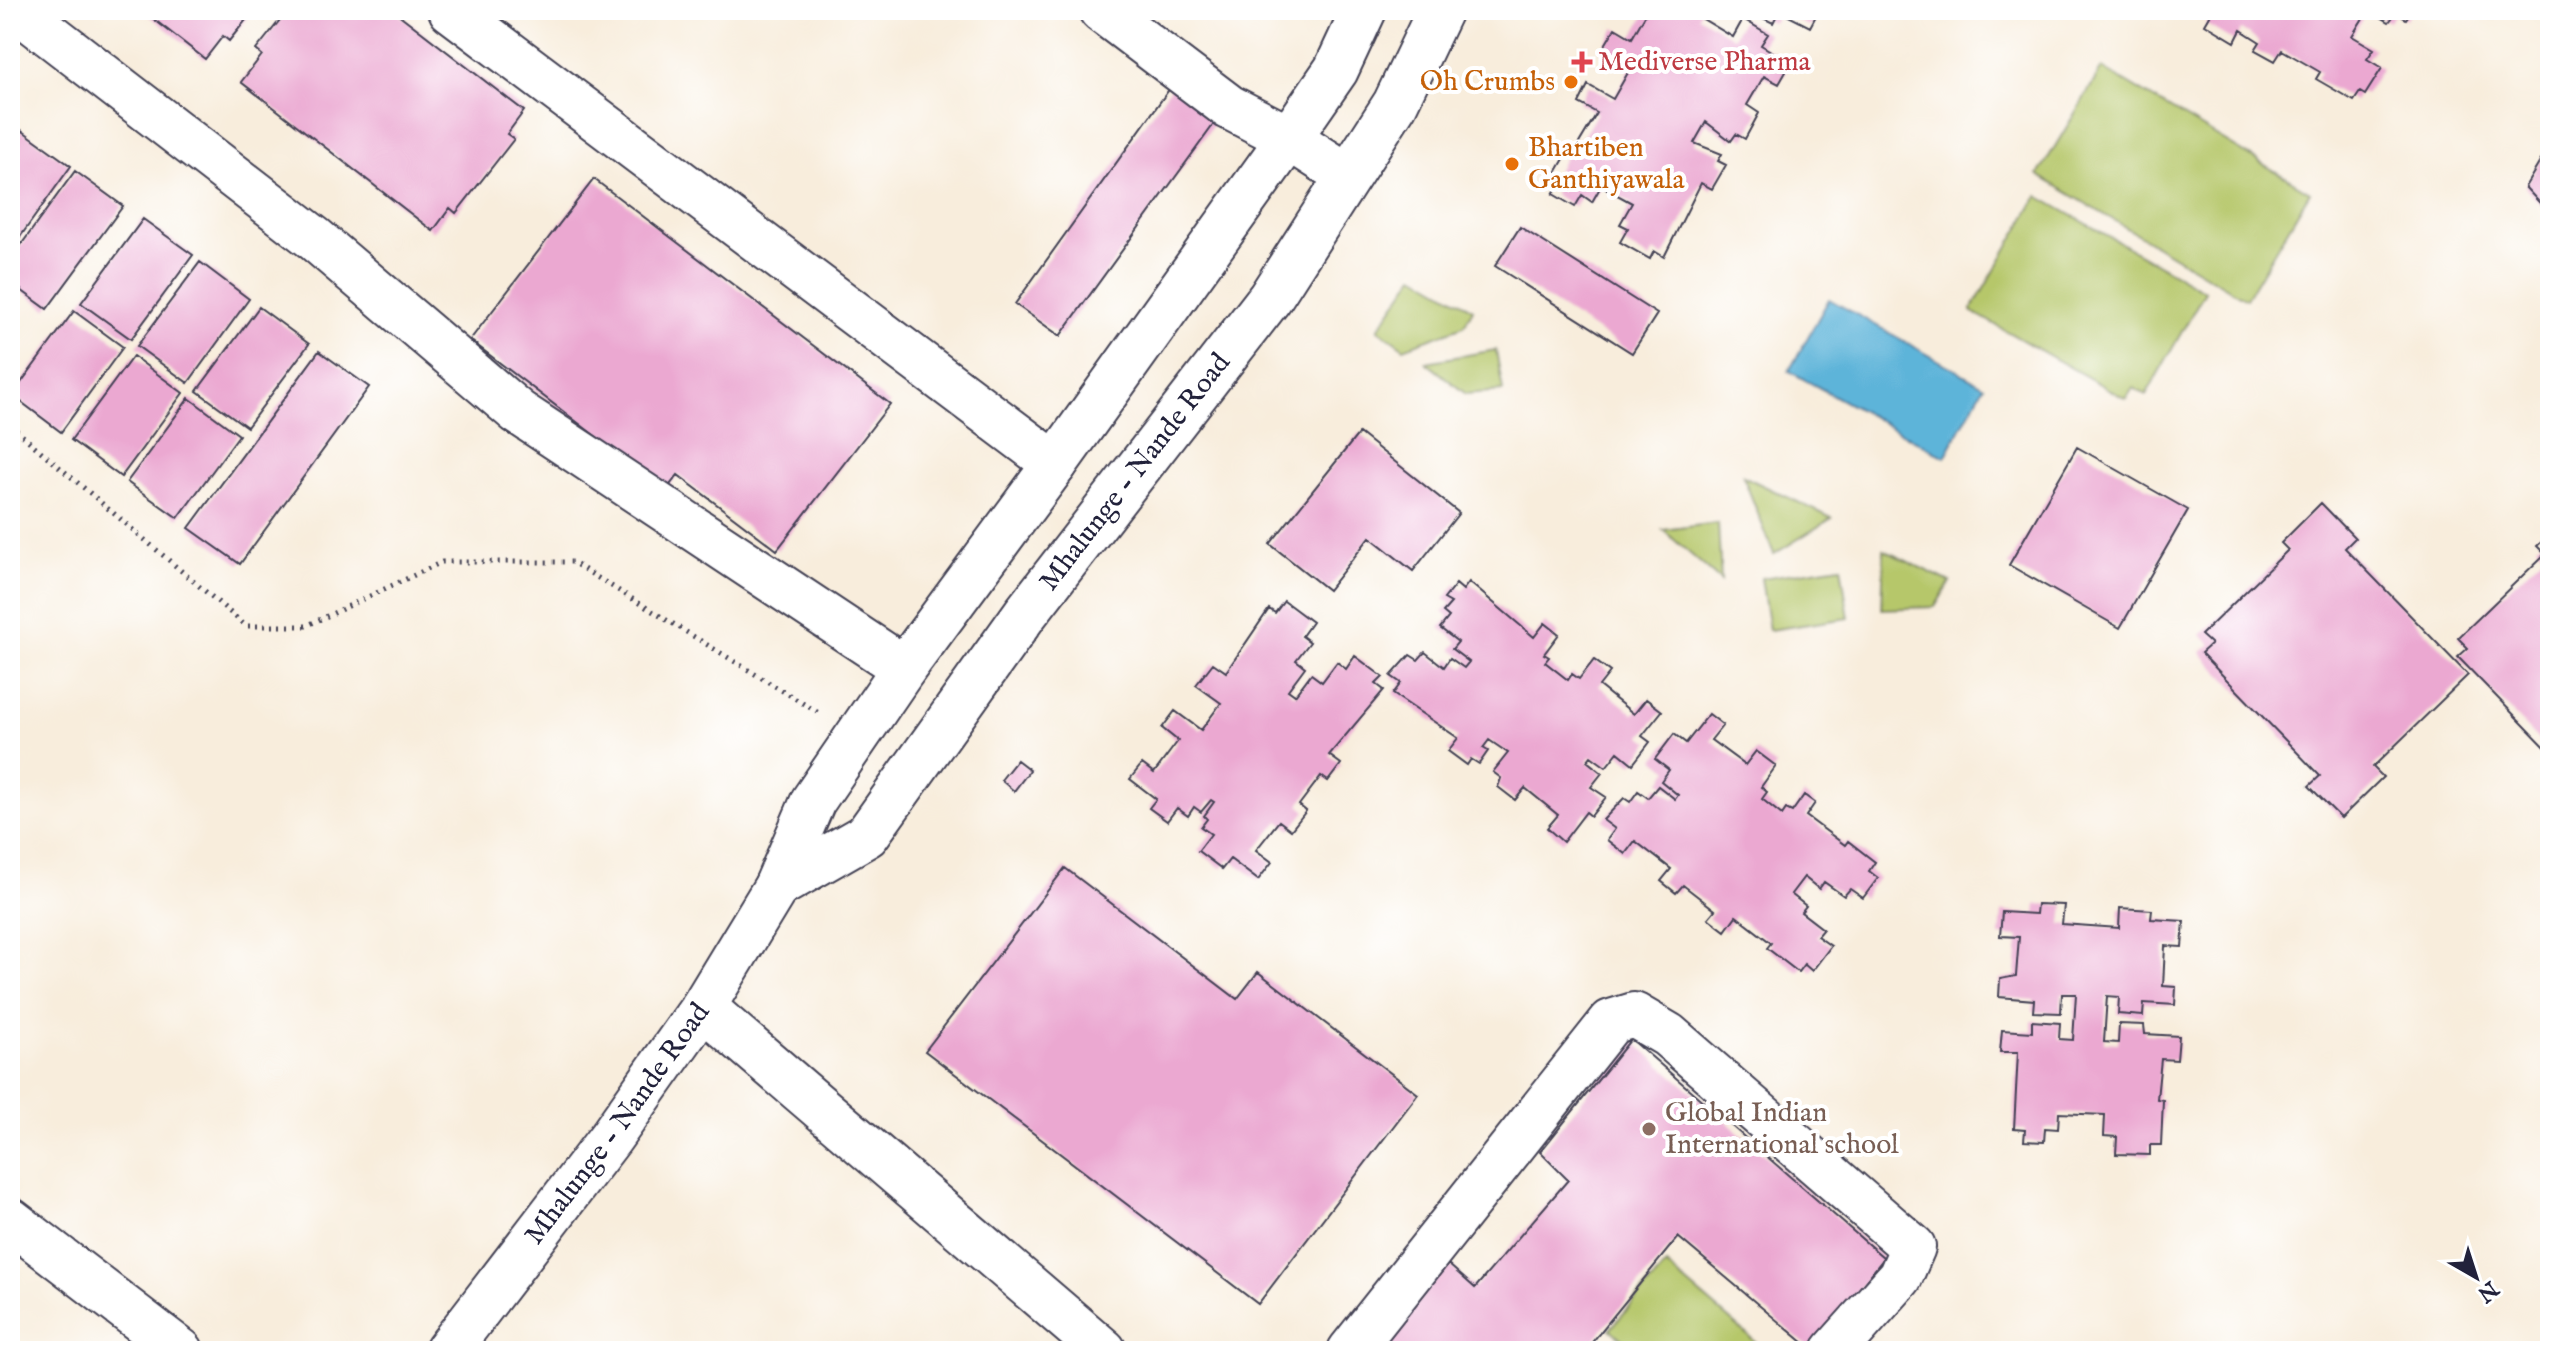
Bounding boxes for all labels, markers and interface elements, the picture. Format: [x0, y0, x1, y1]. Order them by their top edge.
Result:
place label: Mediverse Pharma [1598, 45, 1812, 80]
marker: Mediverse Pharma [1573, 53, 1591, 71]
place label: Oh Crumbs [1420, 65, 1555, 100]
marker: Oh Crumbs [1562, 73, 1580, 91]
place label: Bhartiben Ganthiyawala [1528, 131, 1686, 198]
marker: Bhartiben Ganthiyawala [1503, 155, 1521, 173]
street label: Mhalunge - Nande Road [1032, 346, 1238, 598]
street label: Mhalunge - Nande Road [517, 996, 718, 1252]
place label: Global Indian International school [1665, 1096, 1899, 1163]
marker: Global Indian International school [1640, 1120, 1658, 1138]
north arrow [2436, 1237, 2516, 1317]
text: N [2471, 1273, 2504, 1308]

